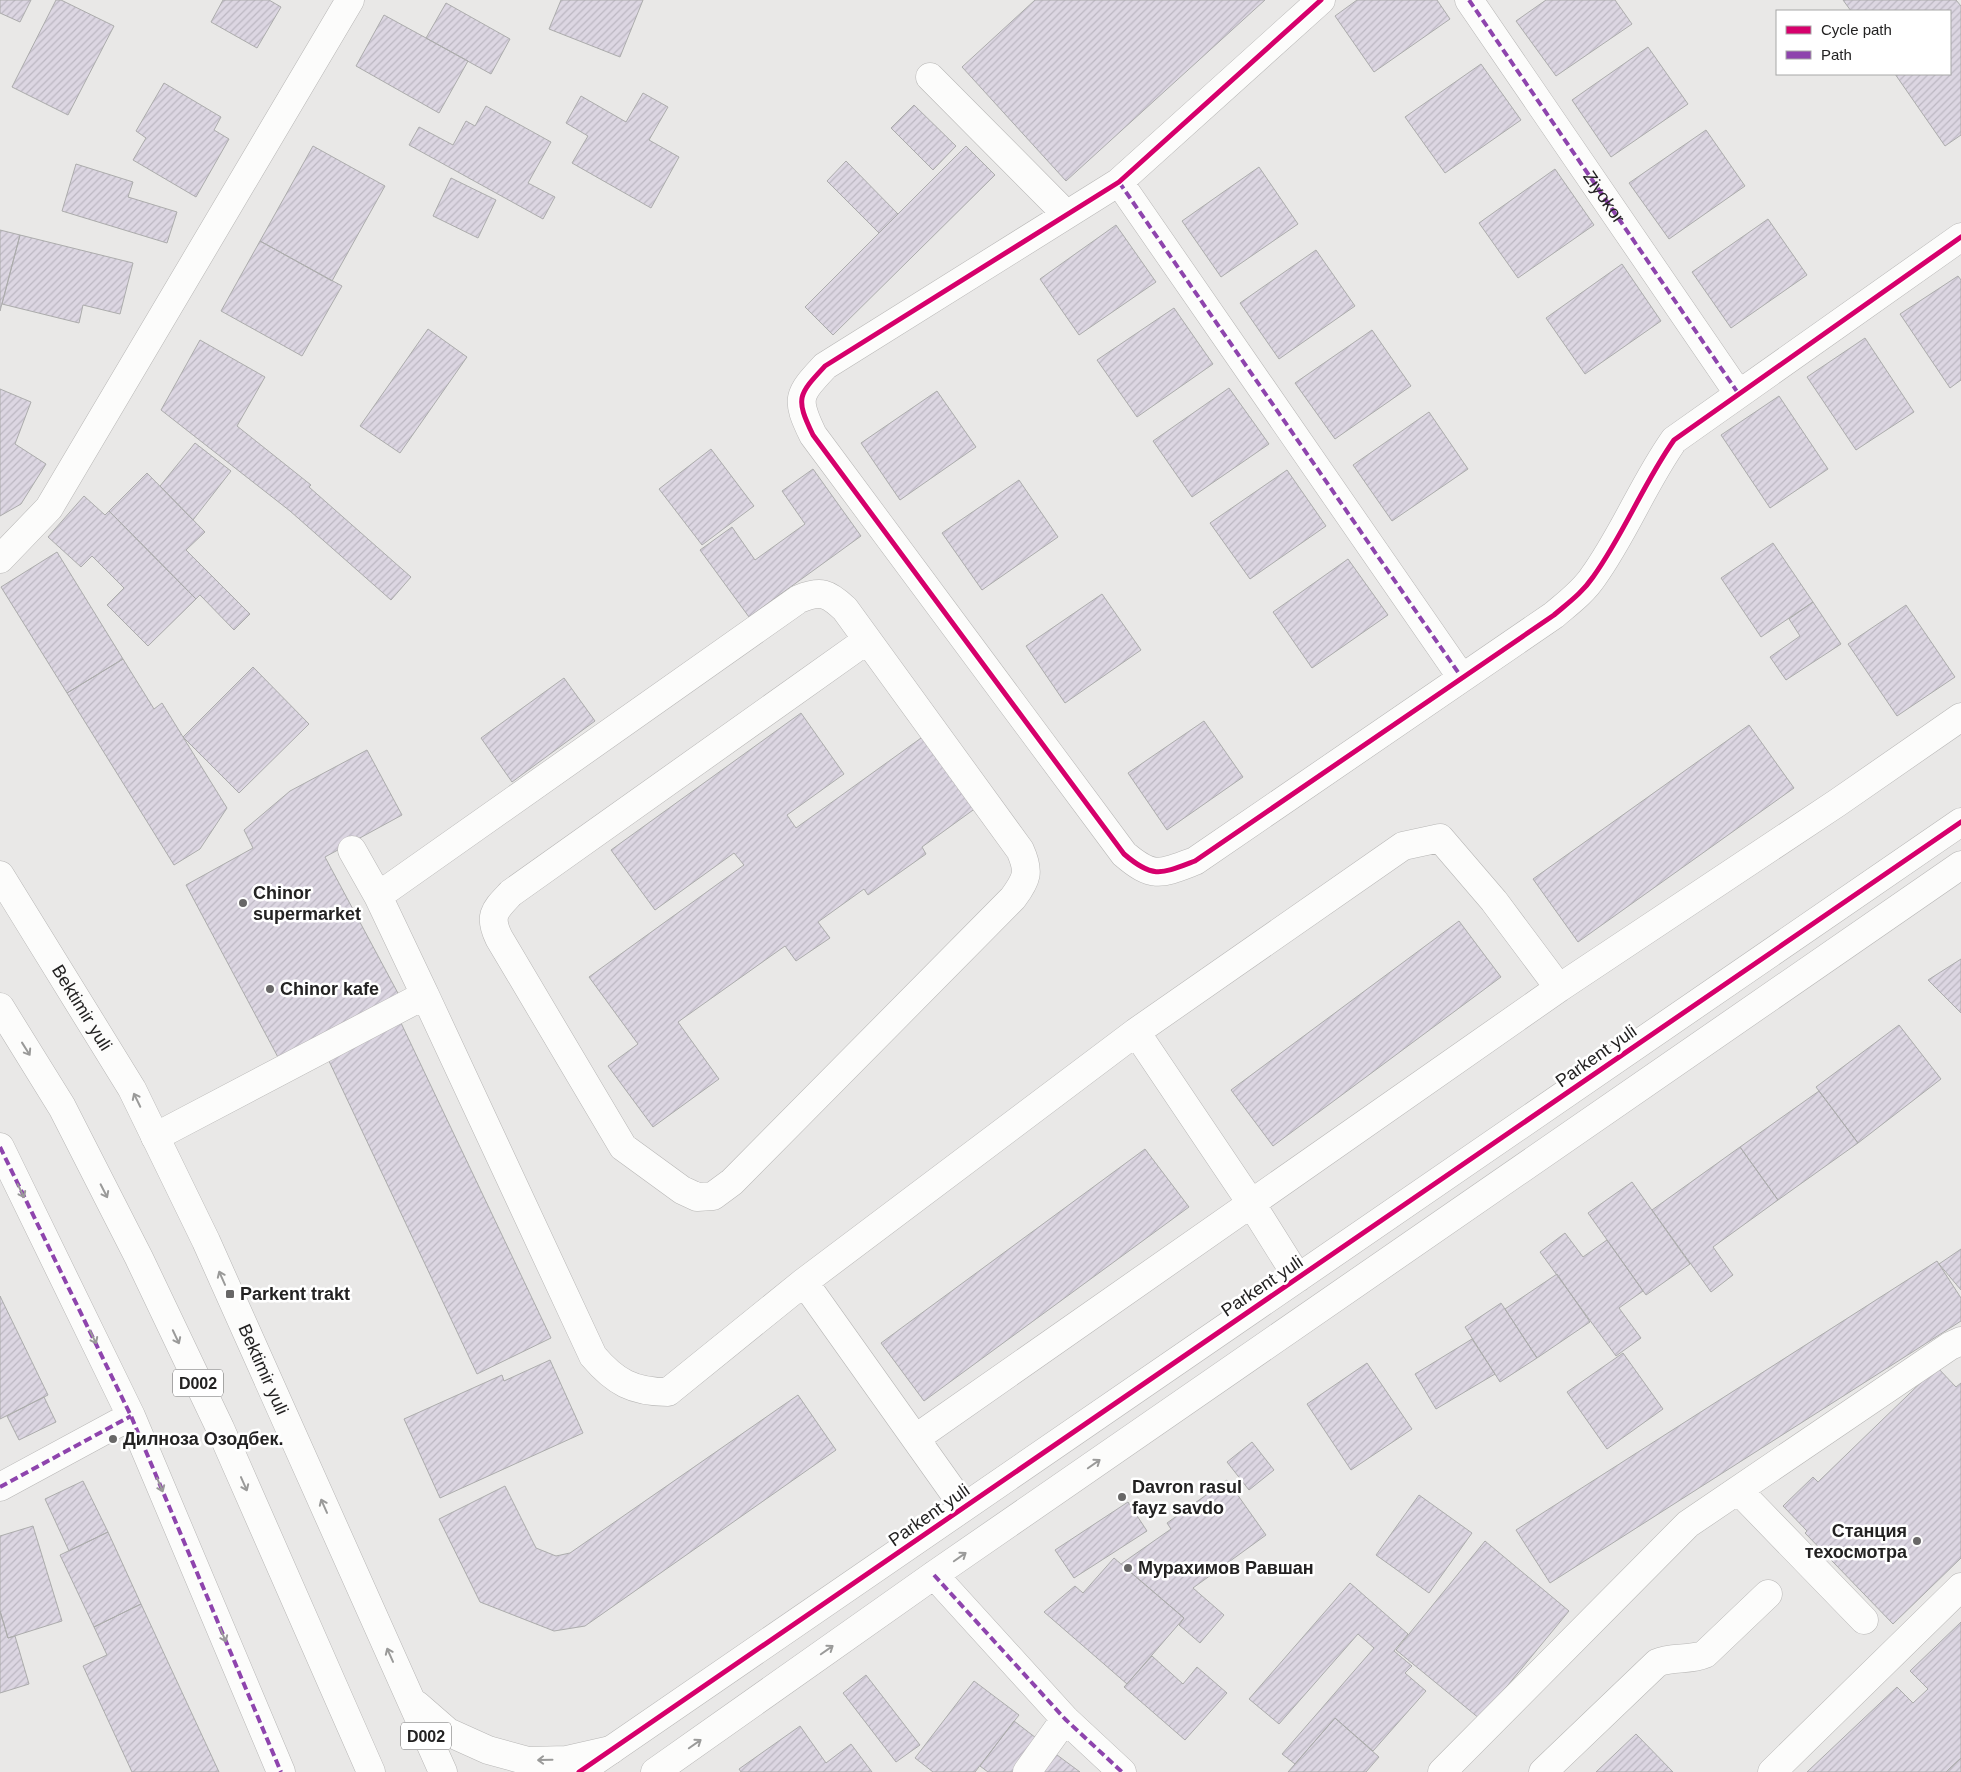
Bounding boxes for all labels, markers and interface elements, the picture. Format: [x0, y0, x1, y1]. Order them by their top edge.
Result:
legend [1776, 10, 1951, 75]
text: Cycle path [1821, 21, 1892, 38]
text: Path [1821, 46, 1852, 63]
street label: Ziyokor [1579, 167, 1629, 227]
place label: Chinor supermarket [253, 883, 361, 924]
marker: Chinor supermarket [237, 897, 249, 909]
street label: Bektimir yuli [48, 961, 116, 1054]
place label: Chinor kafe [280, 979, 379, 999]
marker: Chinor kafe [264, 983, 276, 995]
street label: Parkent yuli [1552, 1021, 1640, 1091]
one-way arrow [21, 1041, 31, 1055]
one-way arrow [132, 1093, 141, 1108]
one-way arrow [17, 1183, 27, 1198]
one-way arrow [100, 1183, 109, 1198]
street label: Parkent yuli [1217, 1251, 1307, 1321]
one-way arrow [217, 1271, 227, 1286]
place label: Parkent trakt [240, 1284, 350, 1304]
marker: Parkent trakt [224, 1288, 236, 1300]
street label: Bektimir yuli [234, 1321, 292, 1418]
one-way arrow [89, 1329, 98, 1344]
one-way arrow [172, 1329, 181, 1344]
road number: D002 [173, 1370, 223, 1396]
place label: Дилноза Озодбек. [123, 1429, 284, 1449]
marker: Дилноза Озодбек. [107, 1433, 119, 1445]
one-way arrow [1087, 1459, 1101, 1469]
one-way arrow [240, 1476, 250, 1491]
one-way arrow [156, 1477, 166, 1492]
place label: Davron rasul fayz savdo [1132, 1477, 1242, 1518]
street label: Parkent yuli [885, 1480, 973, 1550]
marker: Davron rasul fayz savdo [1116, 1491, 1128, 1503]
one-way arrow [319, 1499, 329, 1514]
place label: Станция техосмотра [1805, 1521, 1908, 1562]
marker: Станция техосмотра [1911, 1535, 1923, 1547]
one-way arrow [953, 1552, 967, 1562]
place label: Мурахимов Равшан [1138, 1558, 1314, 1578]
marker: Мурахимов Равшан [1122, 1562, 1134, 1574]
one-way arrow [219, 1626, 228, 1642]
one-way arrow [820, 1645, 834, 1655]
one-way arrow [385, 1648, 395, 1663]
road number: D002 [401, 1722, 451, 1750]
one-way arrow [687, 1739, 701, 1749]
one-way arrow [538, 1755, 554, 1765]

